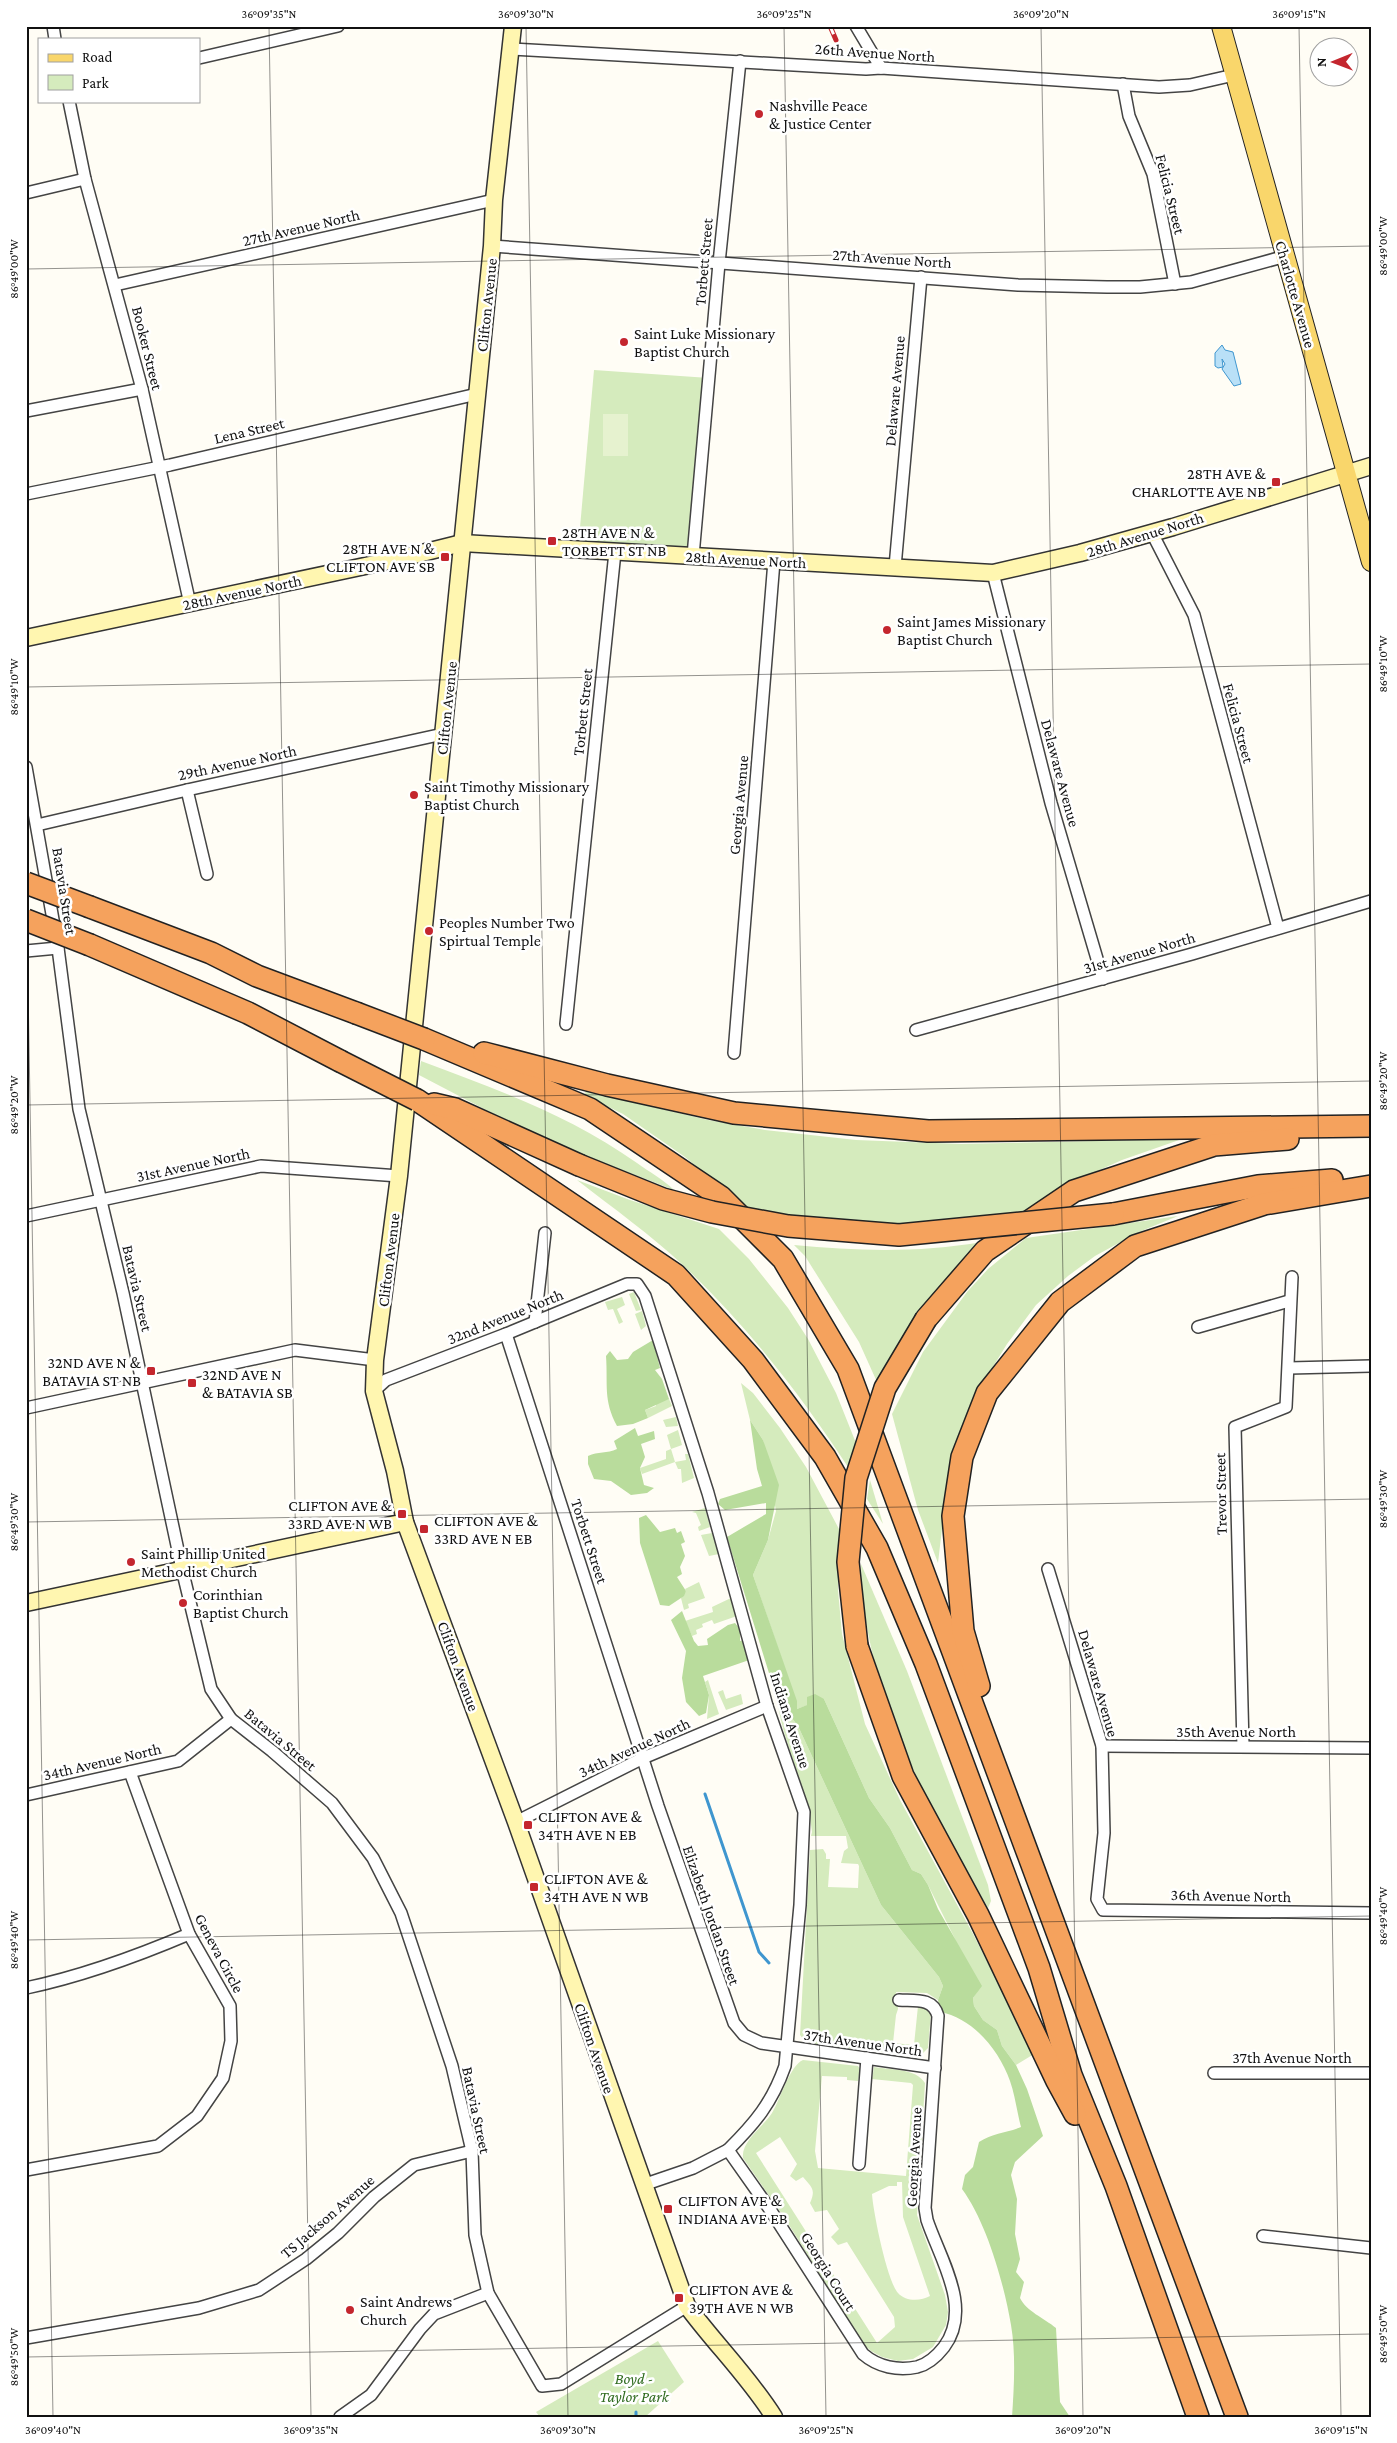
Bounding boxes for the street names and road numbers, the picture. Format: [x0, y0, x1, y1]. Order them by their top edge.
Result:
street label: 26th Avenue North [814, 40, 936, 65]
street label: Felicia Street [1152, 152, 1189, 236]
street label: 27th Avenue North [241, 206, 362, 249]
street label: Torbett Street [691, 217, 716, 307]
street label: Charlotte Avenue [1272, 239, 1319, 350]
street label: 27th Avenue North [832, 246, 953, 271]
street label: Clifton Avenue [473, 257, 500, 353]
street label: Booker Street [129, 305, 166, 392]
street label: Delaware Avenue [881, 335, 908, 447]
street label: Lena Street [212, 414, 287, 447]
street label: 28th Avenue North [1085, 509, 1206, 560]
street label: 28th Avenue North [685, 548, 807, 571]
street label: 28th Avenue North [181, 572, 303, 613]
street label: Clifton Avenue [433, 660, 460, 756]
street label: Torbett Street [569, 667, 596, 757]
street label: Felicia Street [1220, 681, 1257, 765]
street label: Delaware Avenue [1038, 717, 1083, 829]
street label: 29th Avenue North [176, 742, 298, 783]
street label: Georgia Avenue [726, 755, 752, 856]
street label: Batavia Street [49, 846, 80, 937]
street label: 31st Avenue North [1081, 928, 1197, 977]
street label: 31st Avenue North [135, 1144, 252, 1185]
street label: Clifton Avenue [374, 1212, 403, 1308]
street label: Batavia Street [119, 1243, 156, 1334]
street label: 32nd Avenue North [445, 1285, 566, 1347]
street label: Trevor Street [1211, 1452, 1230, 1535]
street label: Torbett Street [568, 1497, 611, 1586]
street label: Clifton Avenue [434, 1619, 483, 1713]
street label: Delaware Avenue [1075, 1628, 1122, 1739]
street label: Indiana Avenue [767, 1670, 814, 1770]
street label: Batavia Street [241, 1705, 320, 1775]
street label: 34th Avenue North [576, 1714, 693, 1781]
street label: 35th Avenue North [1176, 1723, 1296, 1740]
street label: 34th Avenue North [41, 1740, 163, 1783]
street label: Elizabeth Jordan Street [679, 1843, 744, 1988]
street label: 36th Avenue North [1171, 1886, 1292, 1905]
street label: Geneva Circle [192, 1911, 248, 1996]
street label: Clifton Avenue [571, 2001, 618, 2096]
street label: 37th Avenue North [802, 2026, 924, 2059]
street label: 37th Avenue North [1232, 2049, 1352, 2066]
street label: Batavia Street [459, 2065, 494, 2156]
street label: Georgia Avenue [902, 2107, 926, 2207]
street label: TS Jackson Avenue [277, 2171, 378, 2262]
street label: Georgia Court [797, 2229, 860, 2315]

